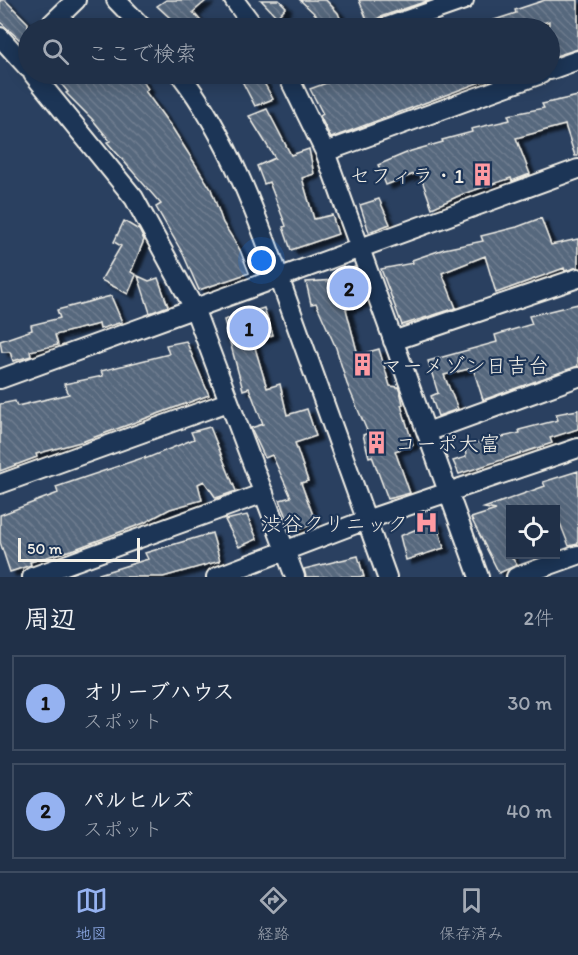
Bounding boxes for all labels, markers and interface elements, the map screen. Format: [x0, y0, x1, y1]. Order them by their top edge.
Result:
search box [18, 18, 560, 84]
icon: search [39, 35, 72, 68]
text: ここで検索 [87, 40, 197, 67]
building icon: セフィラ・1 [469, 162, 495, 188]
place label: セフィラ・1 [349, 163, 464, 188]
your location [247, 246, 276, 275]
pin: 2 [330, 266, 368, 310]
pin: 1 [230, 306, 268, 350]
building icon: マーメゾン日吉台 [350, 352, 376, 378]
place label: マーメゾン日吉台 [381, 353, 549, 378]
building icon: コーポ大富 [364, 430, 390, 456]
place label: コーポ大富 [395, 431, 500, 456]
map controls [506, 505, 560, 559]
button: locate [506, 505, 560, 559]
hospital icon: 渋谷クリニック [413, 510, 439, 536]
place label: 渋谷クリニック [261, 511, 408, 536]
scale bar [18, 535, 140, 562]
text: 50 m [27, 539, 62, 558]
text: 周辺 [24, 603, 76, 635]
text: 2件 [523, 606, 554, 630]
text: オリーブハウス [83, 678, 235, 705]
text: 1 [41, 691, 50, 715]
text: 30 m [507, 691, 552, 715]
text: スポット [83, 709, 163, 733]
text: パルヒルズ [83, 786, 193, 813]
text: 2 [40, 799, 51, 823]
text: 40 m [506, 799, 552, 823]
text: スポット [83, 817, 163, 841]
tab: 地図 [75, 884, 108, 944]
tab: 経路 [257, 884, 290, 944]
tab: 保存済み [439, 884, 503, 944]

